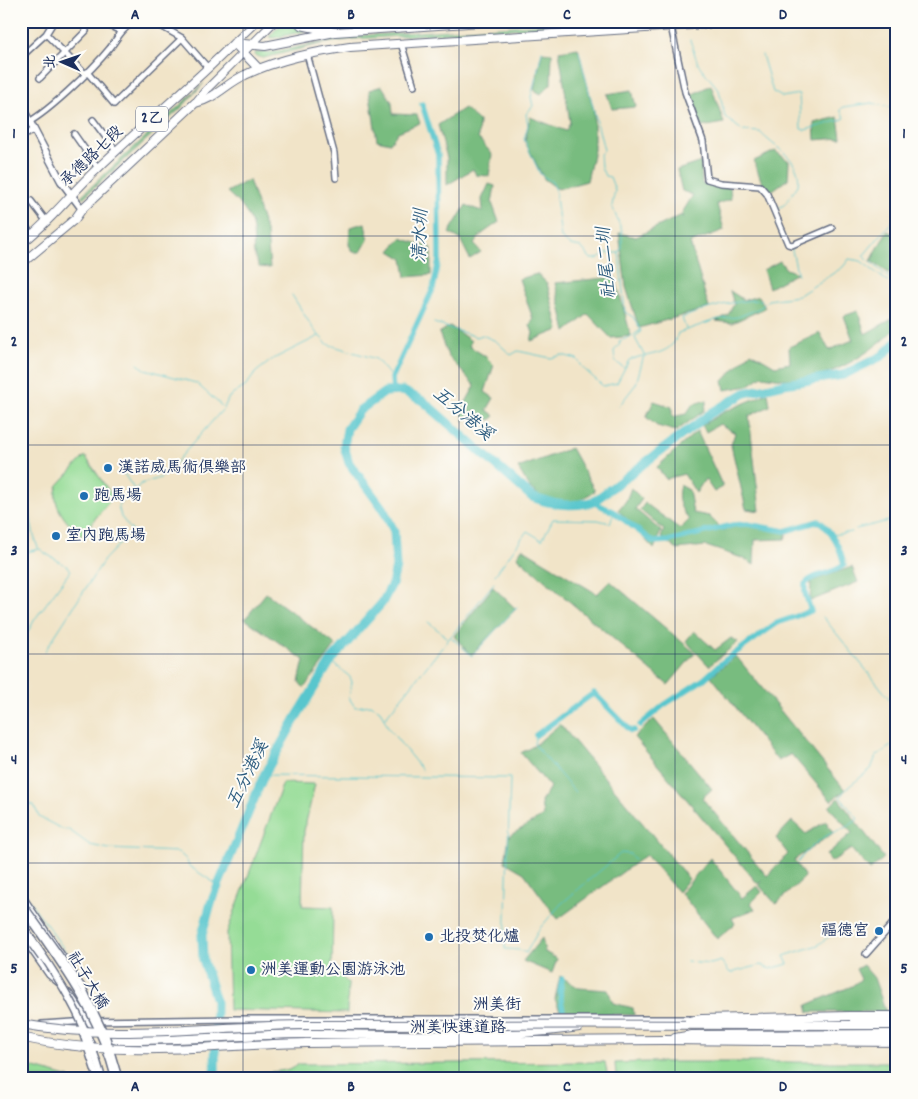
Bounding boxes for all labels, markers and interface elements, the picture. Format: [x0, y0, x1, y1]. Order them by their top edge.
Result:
text: A [131, 4, 140, 27]
text: B [347, 4, 355, 27]
text: C [563, 4, 571, 27]
text: D [779, 4, 788, 27]
north arrow [38, 38, 88, 88]
text: 北 [41, 54, 61, 69]
road number: 2乙 [136, 106, 168, 132]
street label: 承德路七段 [55, 121, 129, 193]
text: 1 [12, 123, 16, 146]
text: 1 [902, 123, 906, 146]
water label: 清水圳 [409, 207, 436, 263]
water label: 社尾二圳 [592, 224, 624, 300]
text: 2 [11, 331, 18, 354]
text: 2 [901, 331, 908, 354]
water label: 五分港溪 [426, 382, 498, 448]
place label: 漢諾威馬術俱樂部 [118, 457, 246, 480]
marker: 漢諾威馬術俱樂部 [102, 462, 114, 474]
place label: 跑馬場 [94, 485, 142, 508]
marker: 跑馬場 [78, 490, 90, 502]
place label: 室內跑馬場 [66, 525, 146, 548]
marker: 室內跑馬場 [50, 530, 62, 542]
text: 3 [10, 540, 18, 563]
text: 3 [900, 540, 908, 563]
water label: 五分港溪 [222, 736, 276, 813]
text: 4 [11, 749, 17, 772]
text: 4 [901, 749, 907, 772]
place label: 福德宮 [821, 920, 869, 943]
marker: 福德宮 [873, 925, 885, 937]
place label: 北投焚化爐 [439, 926, 519, 949]
marker: 北投焚化爐 [423, 931, 435, 943]
street label: 社子大橋 [61, 948, 113, 1014]
text: 5 [10, 958, 18, 981]
text: 5 [900, 958, 908, 981]
place label: 洲美運動公園游泳池 [261, 959, 405, 982]
marker: 洲美運動公園游泳池 [245, 964, 257, 976]
street label: 洲美街 [473, 994, 521, 1017]
street label: 洲美快速道路 [410, 1017, 506, 1040]
text: A [131, 1076, 140, 1099]
text: B [347, 1076, 355, 1099]
text: C [563, 1076, 571, 1099]
text: D [779, 1076, 788, 1099]

